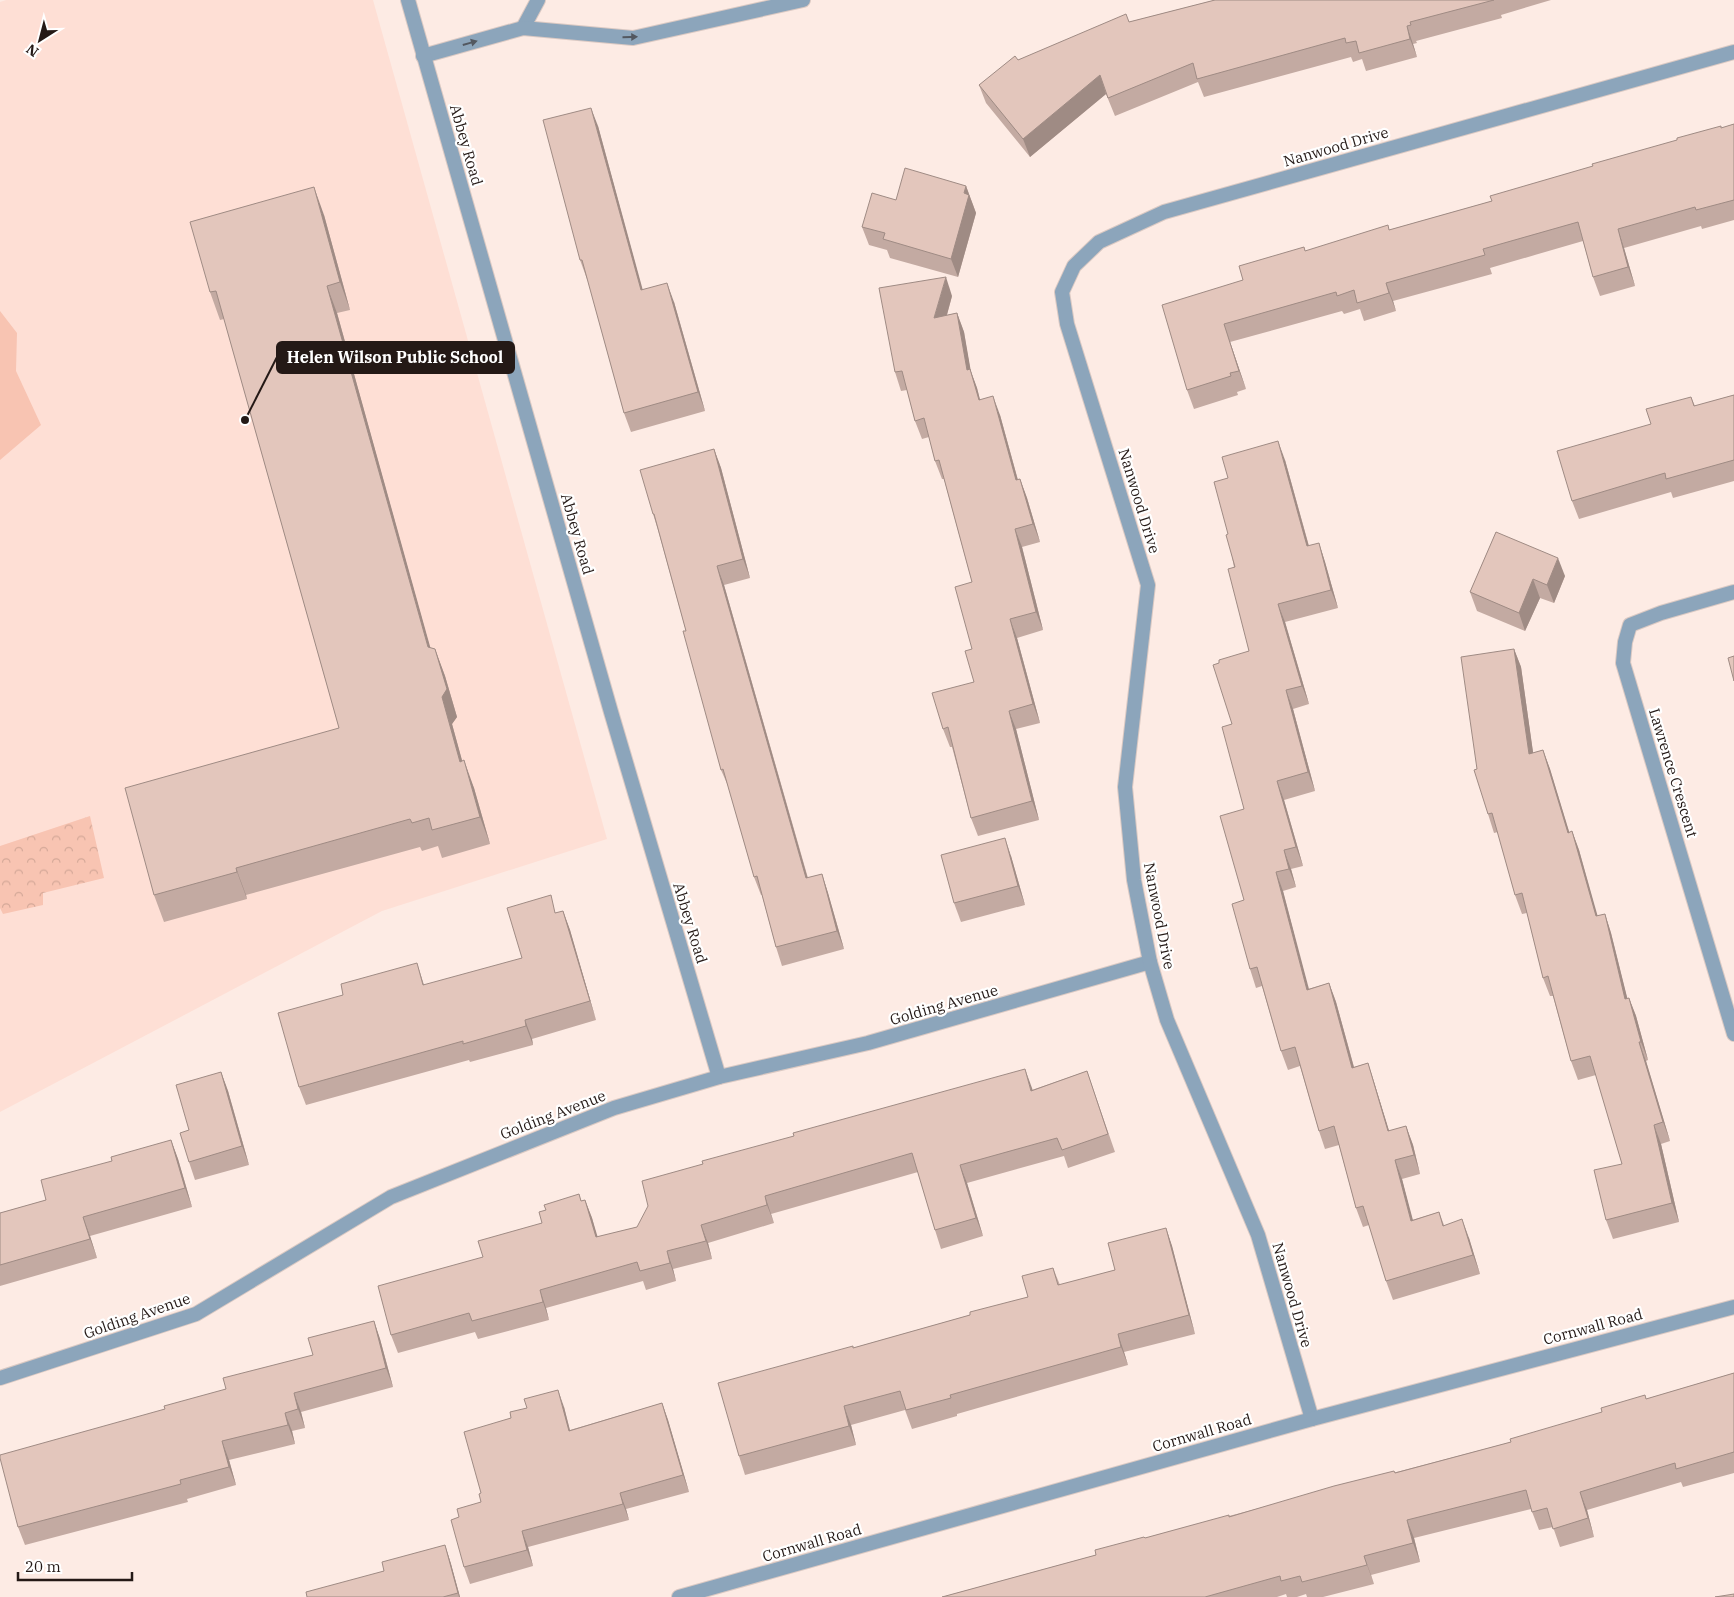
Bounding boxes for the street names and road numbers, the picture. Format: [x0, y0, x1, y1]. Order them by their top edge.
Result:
street label: Abbey Road [446, 102, 487, 188]
street label: Nanwood Drive [1281, 122, 1391, 171]
street label: Nanwood Drive [1115, 446, 1164, 555]
street label: Abbey Road [557, 491, 598, 577]
street label: Lawrence Crescent [1645, 706, 1702, 840]
street label: Nanwood Drive [1140, 861, 1179, 971]
street label: Abbey Road [669, 880, 712, 966]
street label: Golding Avenue [888, 980, 1000, 1029]
street label: Golding Avenue [497, 1086, 608, 1143]
street label: Nanwood Drive [1268, 1240, 1317, 1350]
street label: Golding Avenue [81, 1288, 193, 1343]
street label: Cornwall Road [1541, 1304, 1645, 1349]
street label: Cornwall Road [1150, 1409, 1254, 1456]
street label: Cornwall Road [760, 1519, 864, 1566]

